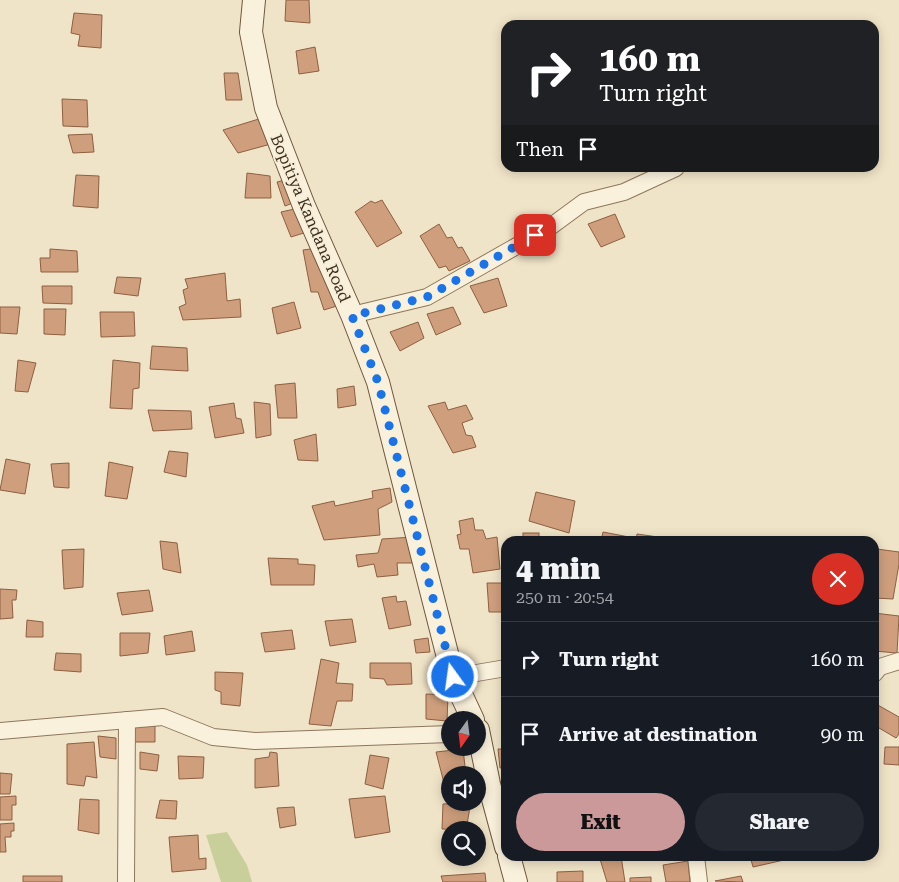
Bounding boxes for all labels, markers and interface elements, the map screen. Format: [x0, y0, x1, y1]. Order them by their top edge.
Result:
text: 160 m [599, 39, 700, 80]
icon: right [516, 40, 581, 105]
text: Turn right [599, 81, 707, 106]
street label: Bopitiya Kandana Road [266, 131, 355, 305]
icon: arrive [574, 135, 602, 163]
text: Then [516, 138, 564, 161]
pin [514, 214, 556, 256]
icon: arrive [521, 221, 549, 249]
text: 4 min [516, 551, 600, 586]
button: close [812, 553, 864, 605]
text: 250 m · 20:54 [516, 588, 614, 607]
icon: right [516, 645, 544, 673]
text: Turn right [559, 648, 659, 671]
text: 160 m [810, 648, 864, 671]
position arrow [426, 650, 478, 702]
north arrow [441, 711, 486, 756]
map controls [441, 711, 486, 866]
icon: arrive [516, 720, 544, 748]
text: Arrive at destination [559, 723, 757, 746]
text: 90 m [821, 723, 864, 746]
button: sound [441, 766, 486, 811]
button: Exit [516, 793, 685, 851]
button: Share [695, 793, 864, 851]
button: search [441, 821, 486, 866]

